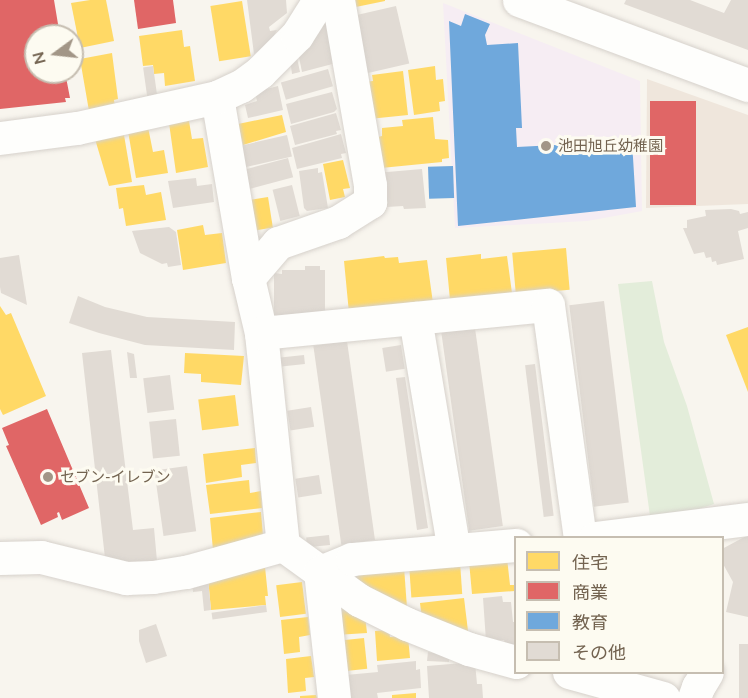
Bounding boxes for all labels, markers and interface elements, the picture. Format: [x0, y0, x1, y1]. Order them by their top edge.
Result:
north arrow [24, 24, 84, 84]
text: N [27, 50, 49, 67]
place label: 池田旭丘幼稚園 [558, 137, 663, 155]
marker: 池田旭丘幼稚園 [539, 139, 553, 153]
place label: セブン-イレブン [60, 468, 171, 486]
marker: セブン-イレブン [41, 470, 55, 484]
legend [514, 536, 724, 674]
text: 住宅 [572, 551, 608, 573]
text: 商業 [572, 581, 608, 603]
text: 教育 [572, 611, 608, 633]
text: その他 [572, 641, 626, 663]

